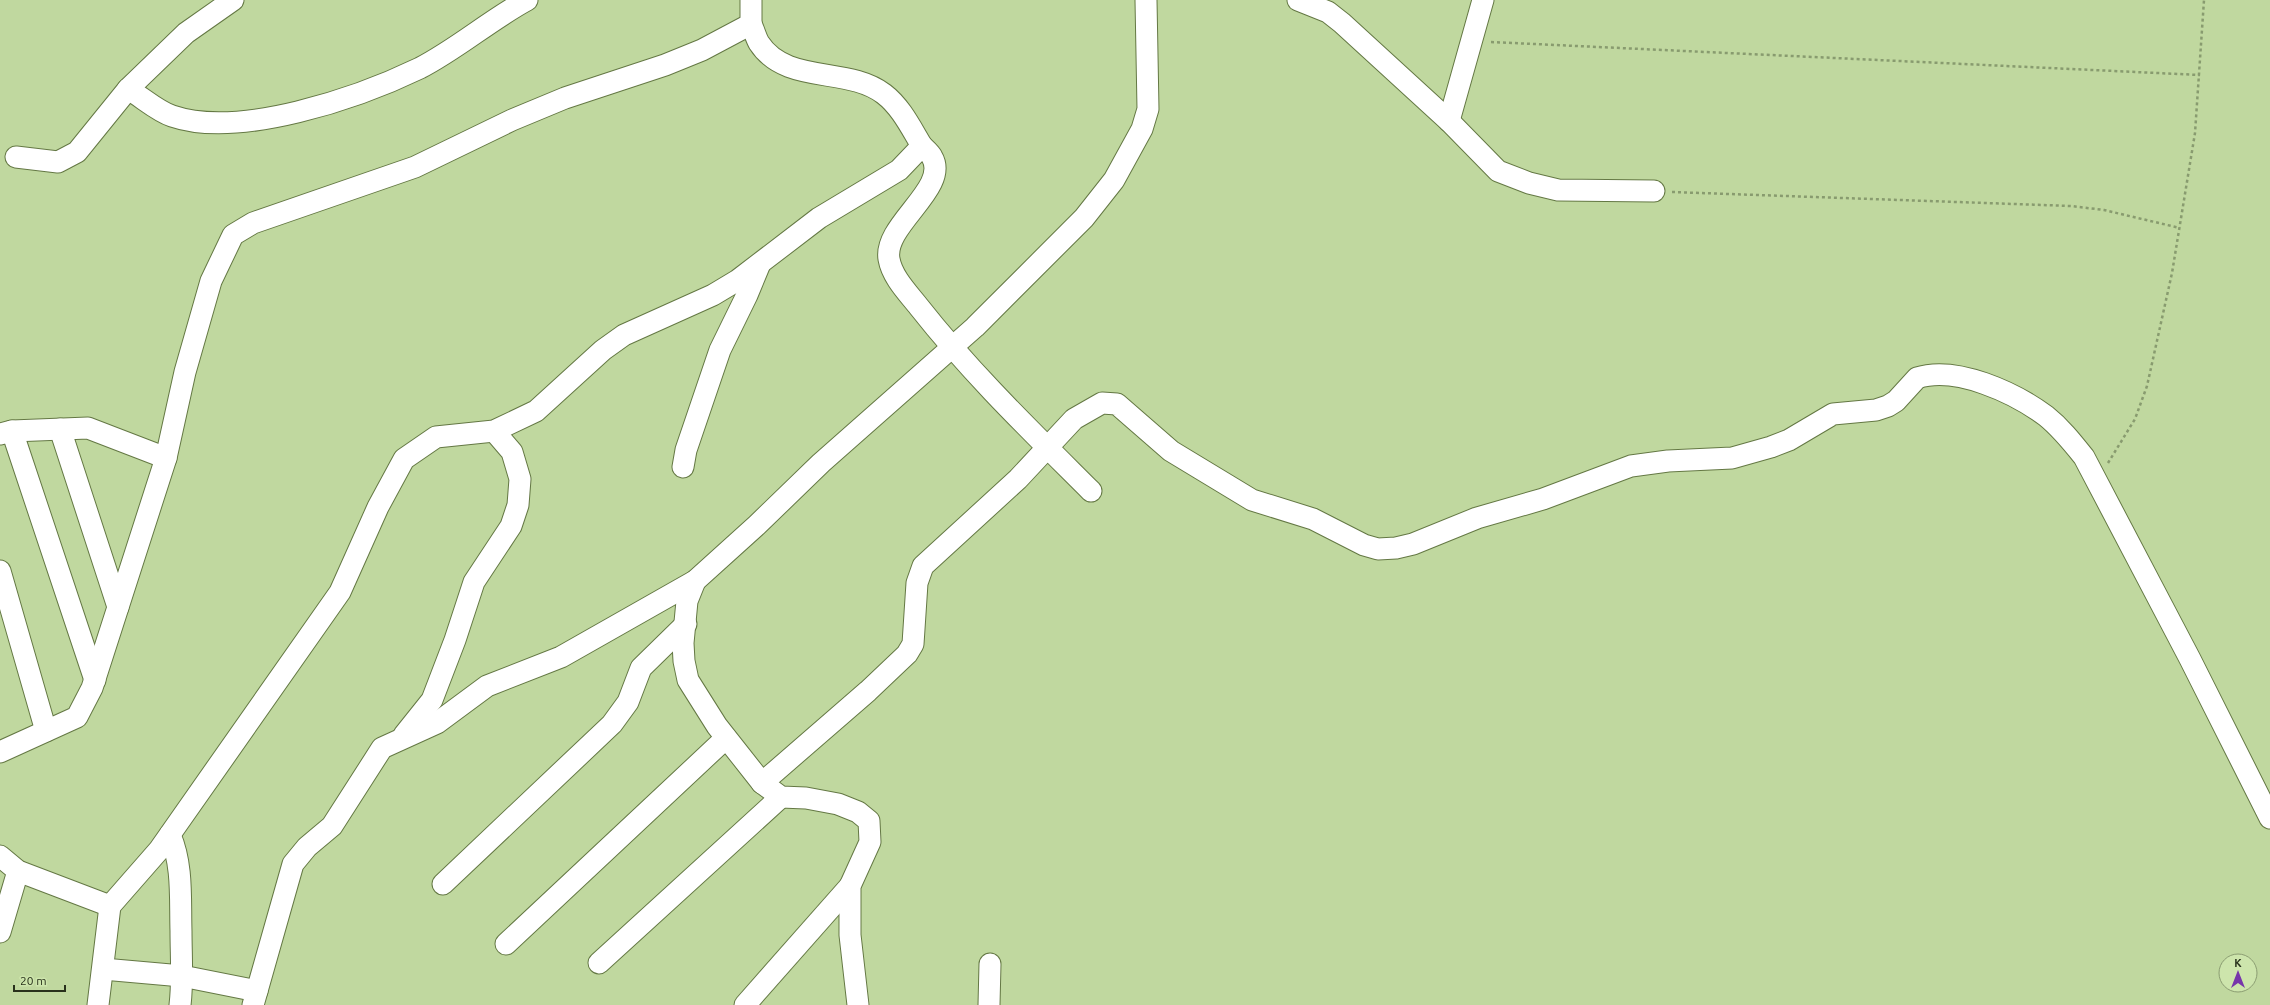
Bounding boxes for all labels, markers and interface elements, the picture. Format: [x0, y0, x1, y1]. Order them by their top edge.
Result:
north arrow [2218, 953, 2258, 993]
text: K [2234, 957, 2242, 969]
scale bar [14, 967, 65, 993]
text: 20 m [20, 974, 47, 987]

